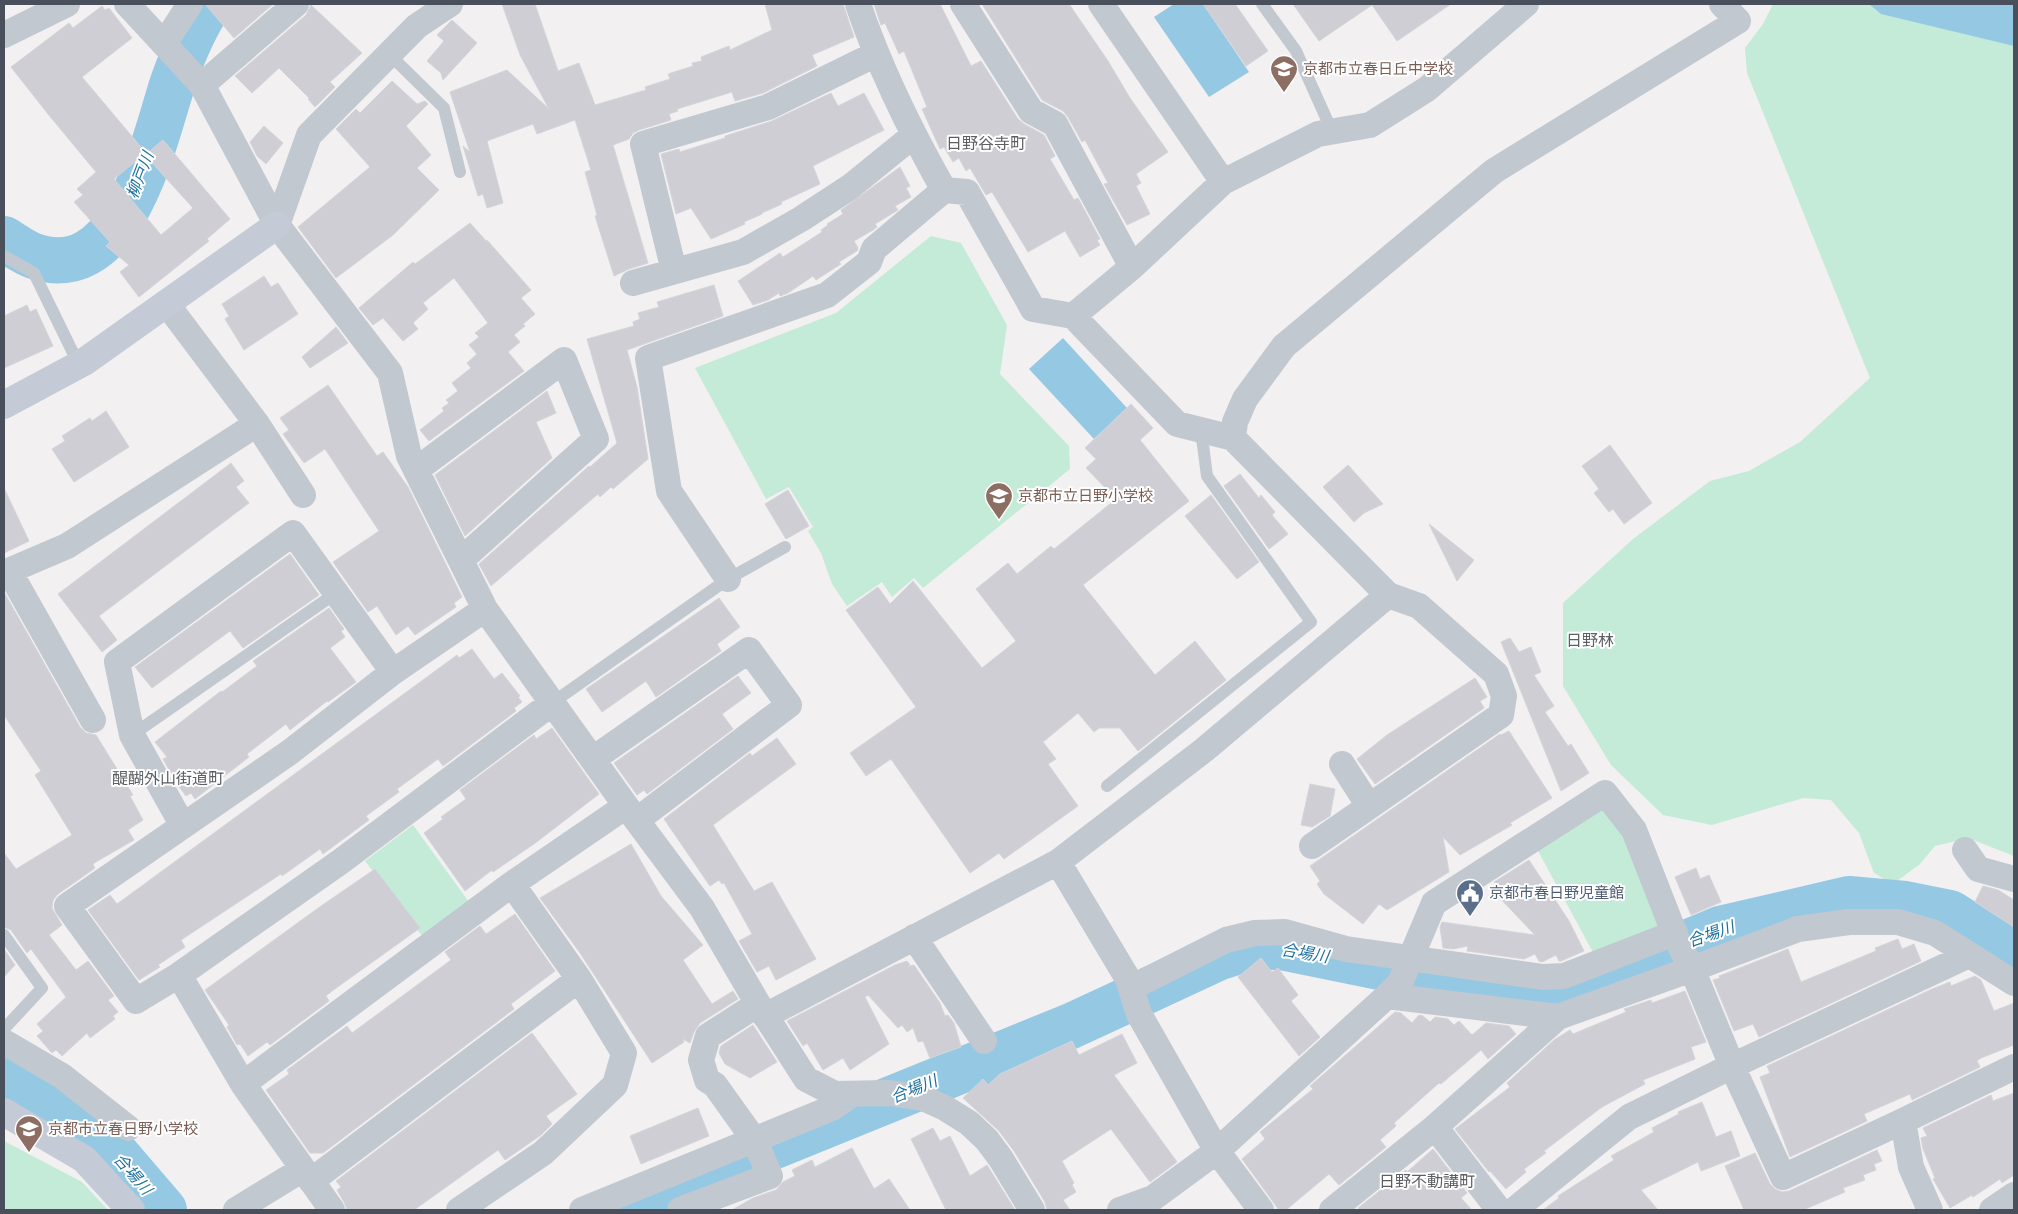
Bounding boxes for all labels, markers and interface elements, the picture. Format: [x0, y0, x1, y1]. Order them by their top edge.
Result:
school or university icon: 京都市立春日丘中学校 [1269, 54, 1299, 93]
place label: 京都市立春日丘中学校 [1303, 60, 1453, 78]
district label: 日野谷寺町 [946, 134, 1026, 153]
water label: 柳戸川 [123, 147, 158, 201]
school or university icon: 京都市立日野小学校 [984, 481, 1014, 520]
place label: 京都市立日野小学校 [1018, 487, 1153, 505]
district label: 日野林 [1566, 631, 1614, 650]
district label: 醍醐外山街道町 [112, 769, 224, 788]
public building icon: 京都市春日野児童館 [1455, 878, 1485, 917]
place label: 京都市春日野児童館 [1489, 884, 1624, 902]
water label: 合場川 [1685, 917, 1739, 951]
water label: 合場川 [1280, 940, 1332, 966]
water label: 合場川 [888, 1070, 942, 1107]
school or university icon: 京都市立春日野小学校 [14, 1114, 44, 1153]
place label: 京都市立春日野小学校 [48, 1120, 198, 1138]
water label: 合場川 [110, 1150, 157, 1200]
district label: 日野不動講町 [1379, 1172, 1475, 1191]

